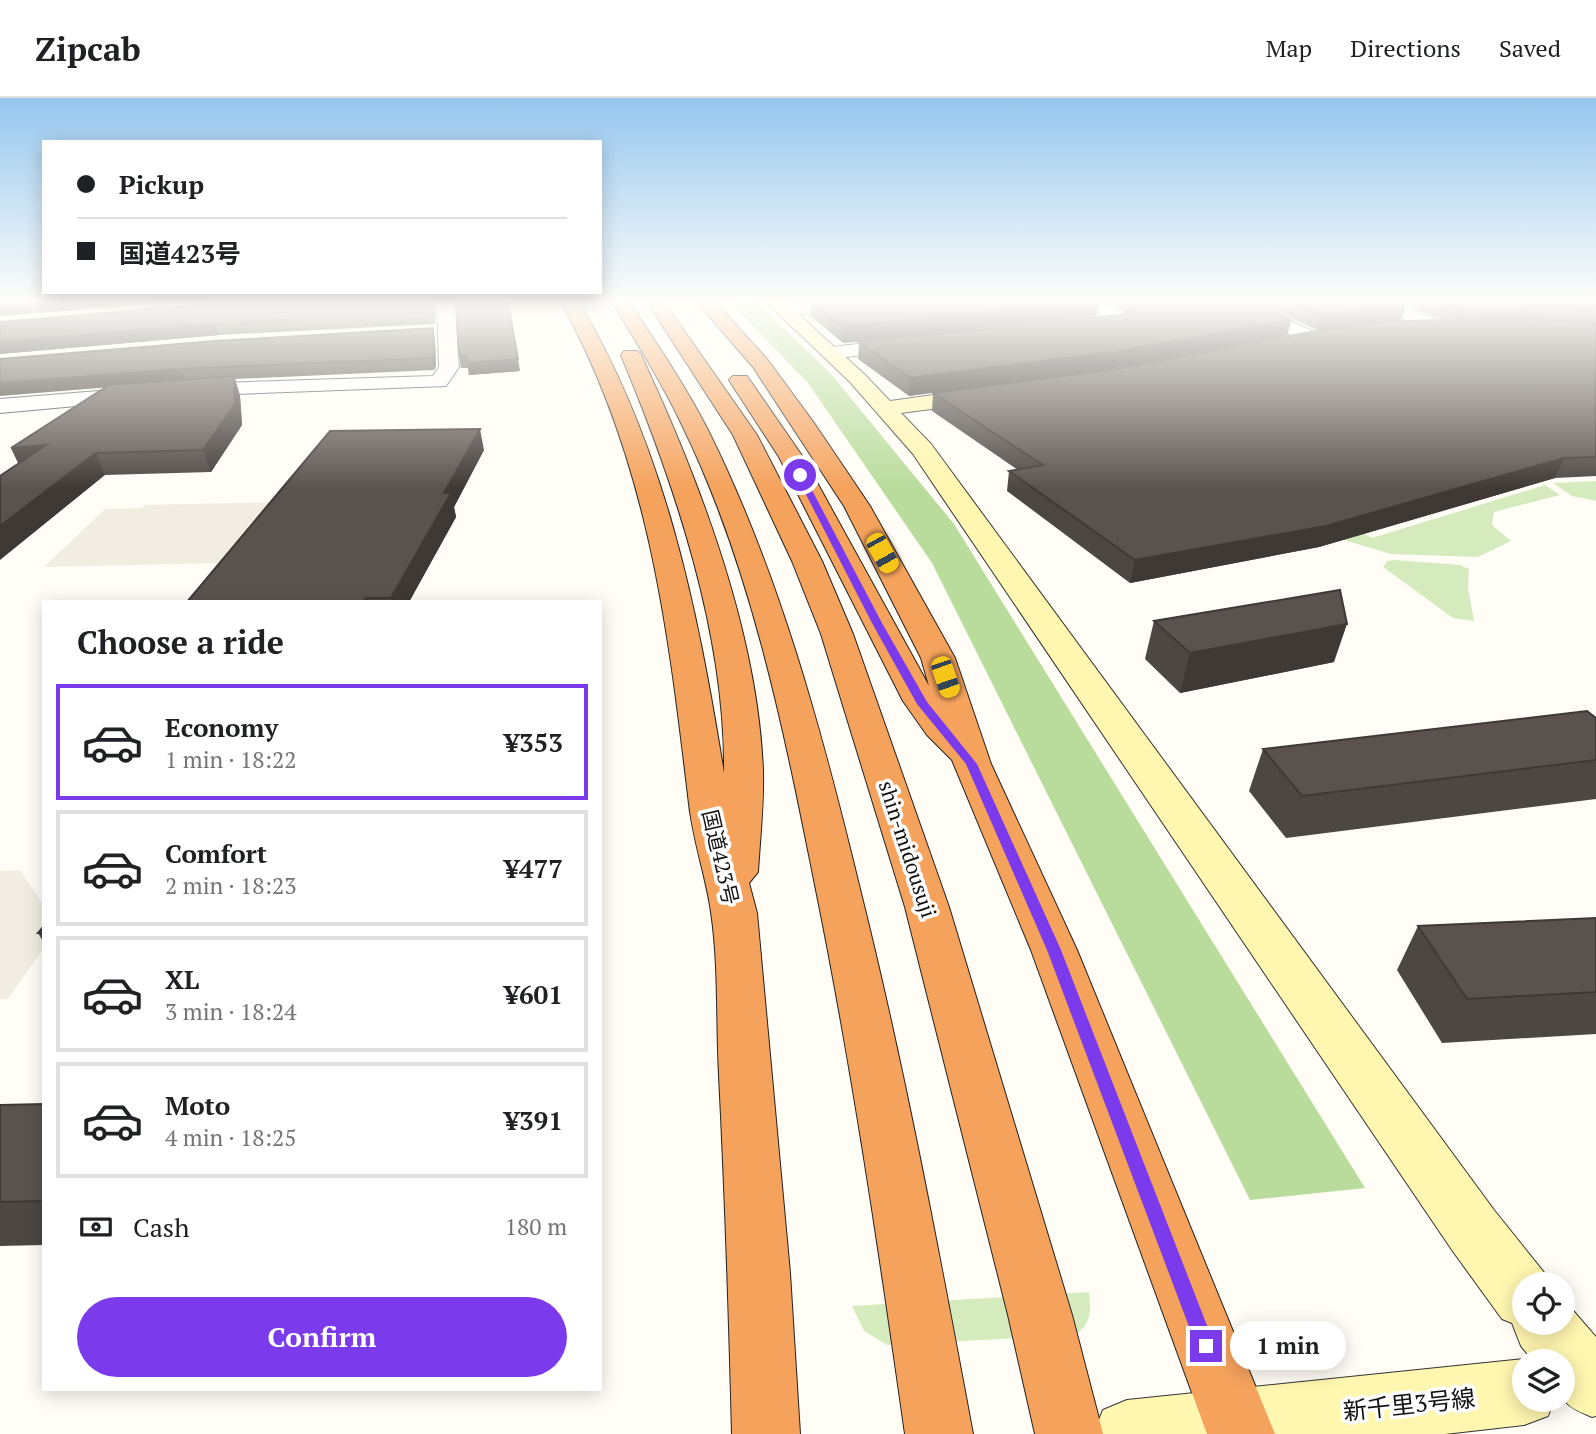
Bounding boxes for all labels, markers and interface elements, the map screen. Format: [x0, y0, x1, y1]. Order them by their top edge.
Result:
text: Zipcab [35, 27, 141, 70]
text: Map [1266, 32, 1312, 64]
text: Directions [1350, 32, 1461, 64]
text: Saved [1499, 32, 1561, 64]
text: Pickup [119, 167, 204, 201]
text: 国道423号 [119, 236, 241, 270]
route start [784, 459, 816, 491]
car [863, 530, 902, 576]
text: Choose a ride [77, 621, 284, 663]
car [929, 654, 962, 700]
text: Economy [165, 710, 278, 744]
icon: car [81, 711, 144, 774]
text: ¥353 [504, 725, 563, 759]
text: 1 min · 18:22 [165, 744, 297, 775]
street label: shin-midousuji [873, 777, 943, 921]
street label: 国道423号 [696, 807, 746, 907]
text: Comfort [165, 836, 267, 870]
icon: car [81, 837, 144, 900]
text: ¥477 [504, 851, 563, 885]
text: 2 min · 18:23 [165, 870, 297, 901]
text: XL [165, 962, 199, 996]
icon: car [81, 963, 144, 1026]
text: ¥601 [504, 977, 563, 1011]
text: 3 min · 18:24 [165, 996, 297, 1027]
text: Moto [165, 1088, 230, 1122]
icon: car [81, 1089, 144, 1152]
text: ¥391 [504, 1103, 563, 1137]
text: 4 min · 18:25 [165, 1122, 297, 1153]
icon: cash [77, 1208, 115, 1246]
text: Cash [133, 1210, 189, 1244]
text: 180 m [505, 1211, 567, 1242]
map controls [1512, 1272, 1575, 1412]
button: locate [1512, 1272, 1575, 1335]
button: Confirm [77, 1297, 567, 1377]
callout: 1 min [1230, 1322, 1346, 1370]
route end [1190, 1330, 1222, 1362]
text: 1 min [1257, 1330, 1319, 1361]
button: layers [1512, 1349, 1575, 1412]
street label: 新千里3号線 [1341, 1381, 1477, 1427]

